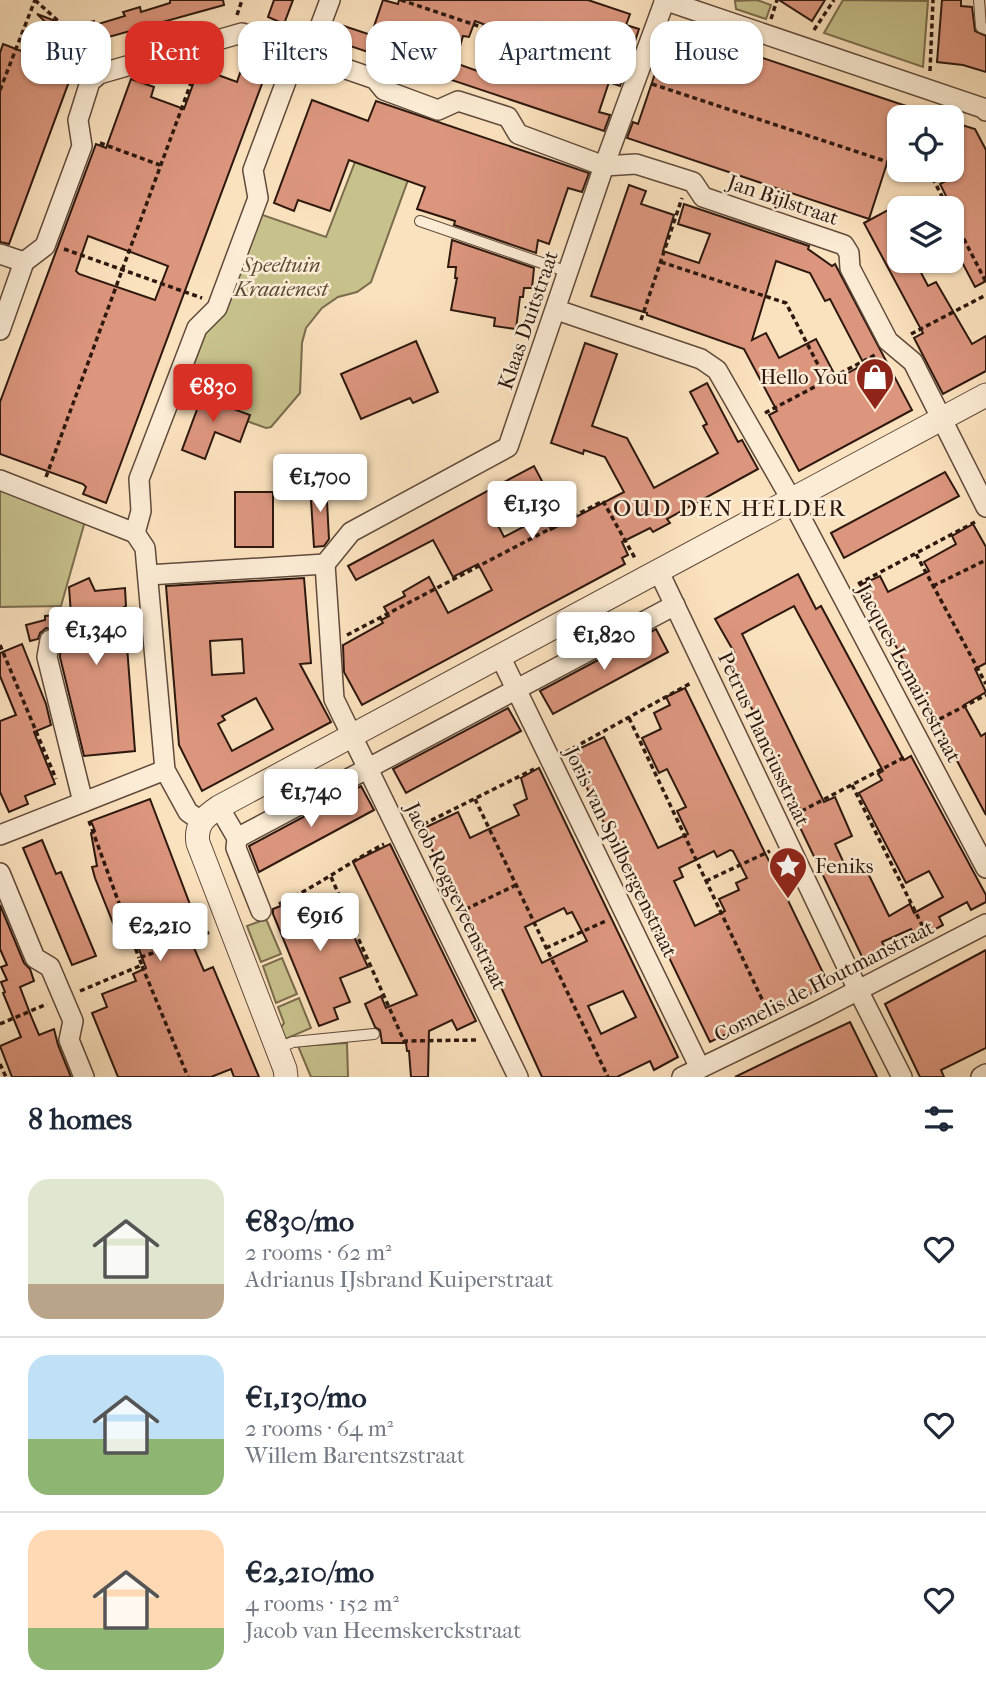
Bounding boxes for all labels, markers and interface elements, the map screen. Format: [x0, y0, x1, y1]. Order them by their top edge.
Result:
chip: Buy [21, 21, 111, 84]
chip: Rent [125, 21, 224, 84]
chip: Filters [238, 21, 352, 84]
chip: New [366, 21, 461, 84]
chip: Apartment [475, 21, 636, 84]
chip: House [650, 21, 763, 84]
map controls [887, 105, 964, 273]
button: locate [887, 105, 964, 182]
street label: Jan Bijlstraat [722, 169, 842, 230]
button: layers [887, 196, 964, 273]
street label: Klaas Duitstraat [493, 247, 563, 393]
park label: Speeltuin Kraaienest [232, 253, 329, 301]
shop icon: Hello You [854, 356, 896, 411]
pin: €830 [172, 364, 254, 424]
place label: Hello You [760, 365, 848, 389]
text: €830 [189, 373, 237, 400]
pin: €1,700 [263, 454, 377, 514]
text: €1,700 [289, 463, 351, 490]
pin: €1,130 [475, 482, 589, 541]
text: €1,130 [504, 490, 560, 517]
district label: OUD DEN HELDER [613, 495, 847, 522]
street label: Jacques Lemairestraat [851, 578, 966, 767]
pin: €1,340 [39, 608, 153, 667]
pin: €1,820 [547, 612, 661, 672]
text: €1,340 [65, 616, 127, 643]
text: €1,820 [573, 621, 635, 648]
street label: Petrus Planciusstraat [713, 648, 815, 830]
street label: Joris van Spilbergenstraat [559, 741, 683, 962]
pin: €1,740 [254, 770, 368, 829]
text: €1,740 [280, 778, 342, 805]
street label: Jacob Roggeveenstraat [399, 797, 512, 994]
place icon: Feniks [767, 845, 809, 900]
place label: Feniks [815, 854, 874, 878]
pin: €916 [279, 894, 361, 953]
text: €916 [297, 902, 343, 929]
pin: €2,210 [103, 904, 217, 963]
text: €2,210 [129, 912, 191, 939]
street label: Cornelis de Houtmanstraat [710, 915, 938, 1047]
icon: filters [920, 1100, 958, 1138]
text: 8 homes [28, 1102, 132, 1137]
text: €830/mo [245, 1204, 354, 1239]
icon: home [84, 1207, 168, 1291]
icon: heart [920, 1230, 958, 1268]
text: 2 rooms · 62 m² [245, 1239, 392, 1266]
text: Adrianus IJsbrand Kuiperstraat [245, 1266, 553, 1293]
text: €1,130/mo [245, 1380, 367, 1415]
icon: home [84, 1383, 168, 1467]
icon: heart [920, 1406, 958, 1444]
text: 2 rooms · 64 m² [245, 1415, 393, 1442]
text: Willem Barentszstraat [245, 1442, 465, 1469]
text: €2,210/mo [245, 1555, 374, 1590]
icon: home [84, 1558, 168, 1642]
icon: heart [920, 1581, 958, 1619]
text: 4 rooms · 152 m² [245, 1590, 399, 1617]
text: Jacob van Heemskerckstraat [245, 1617, 521, 1644]

